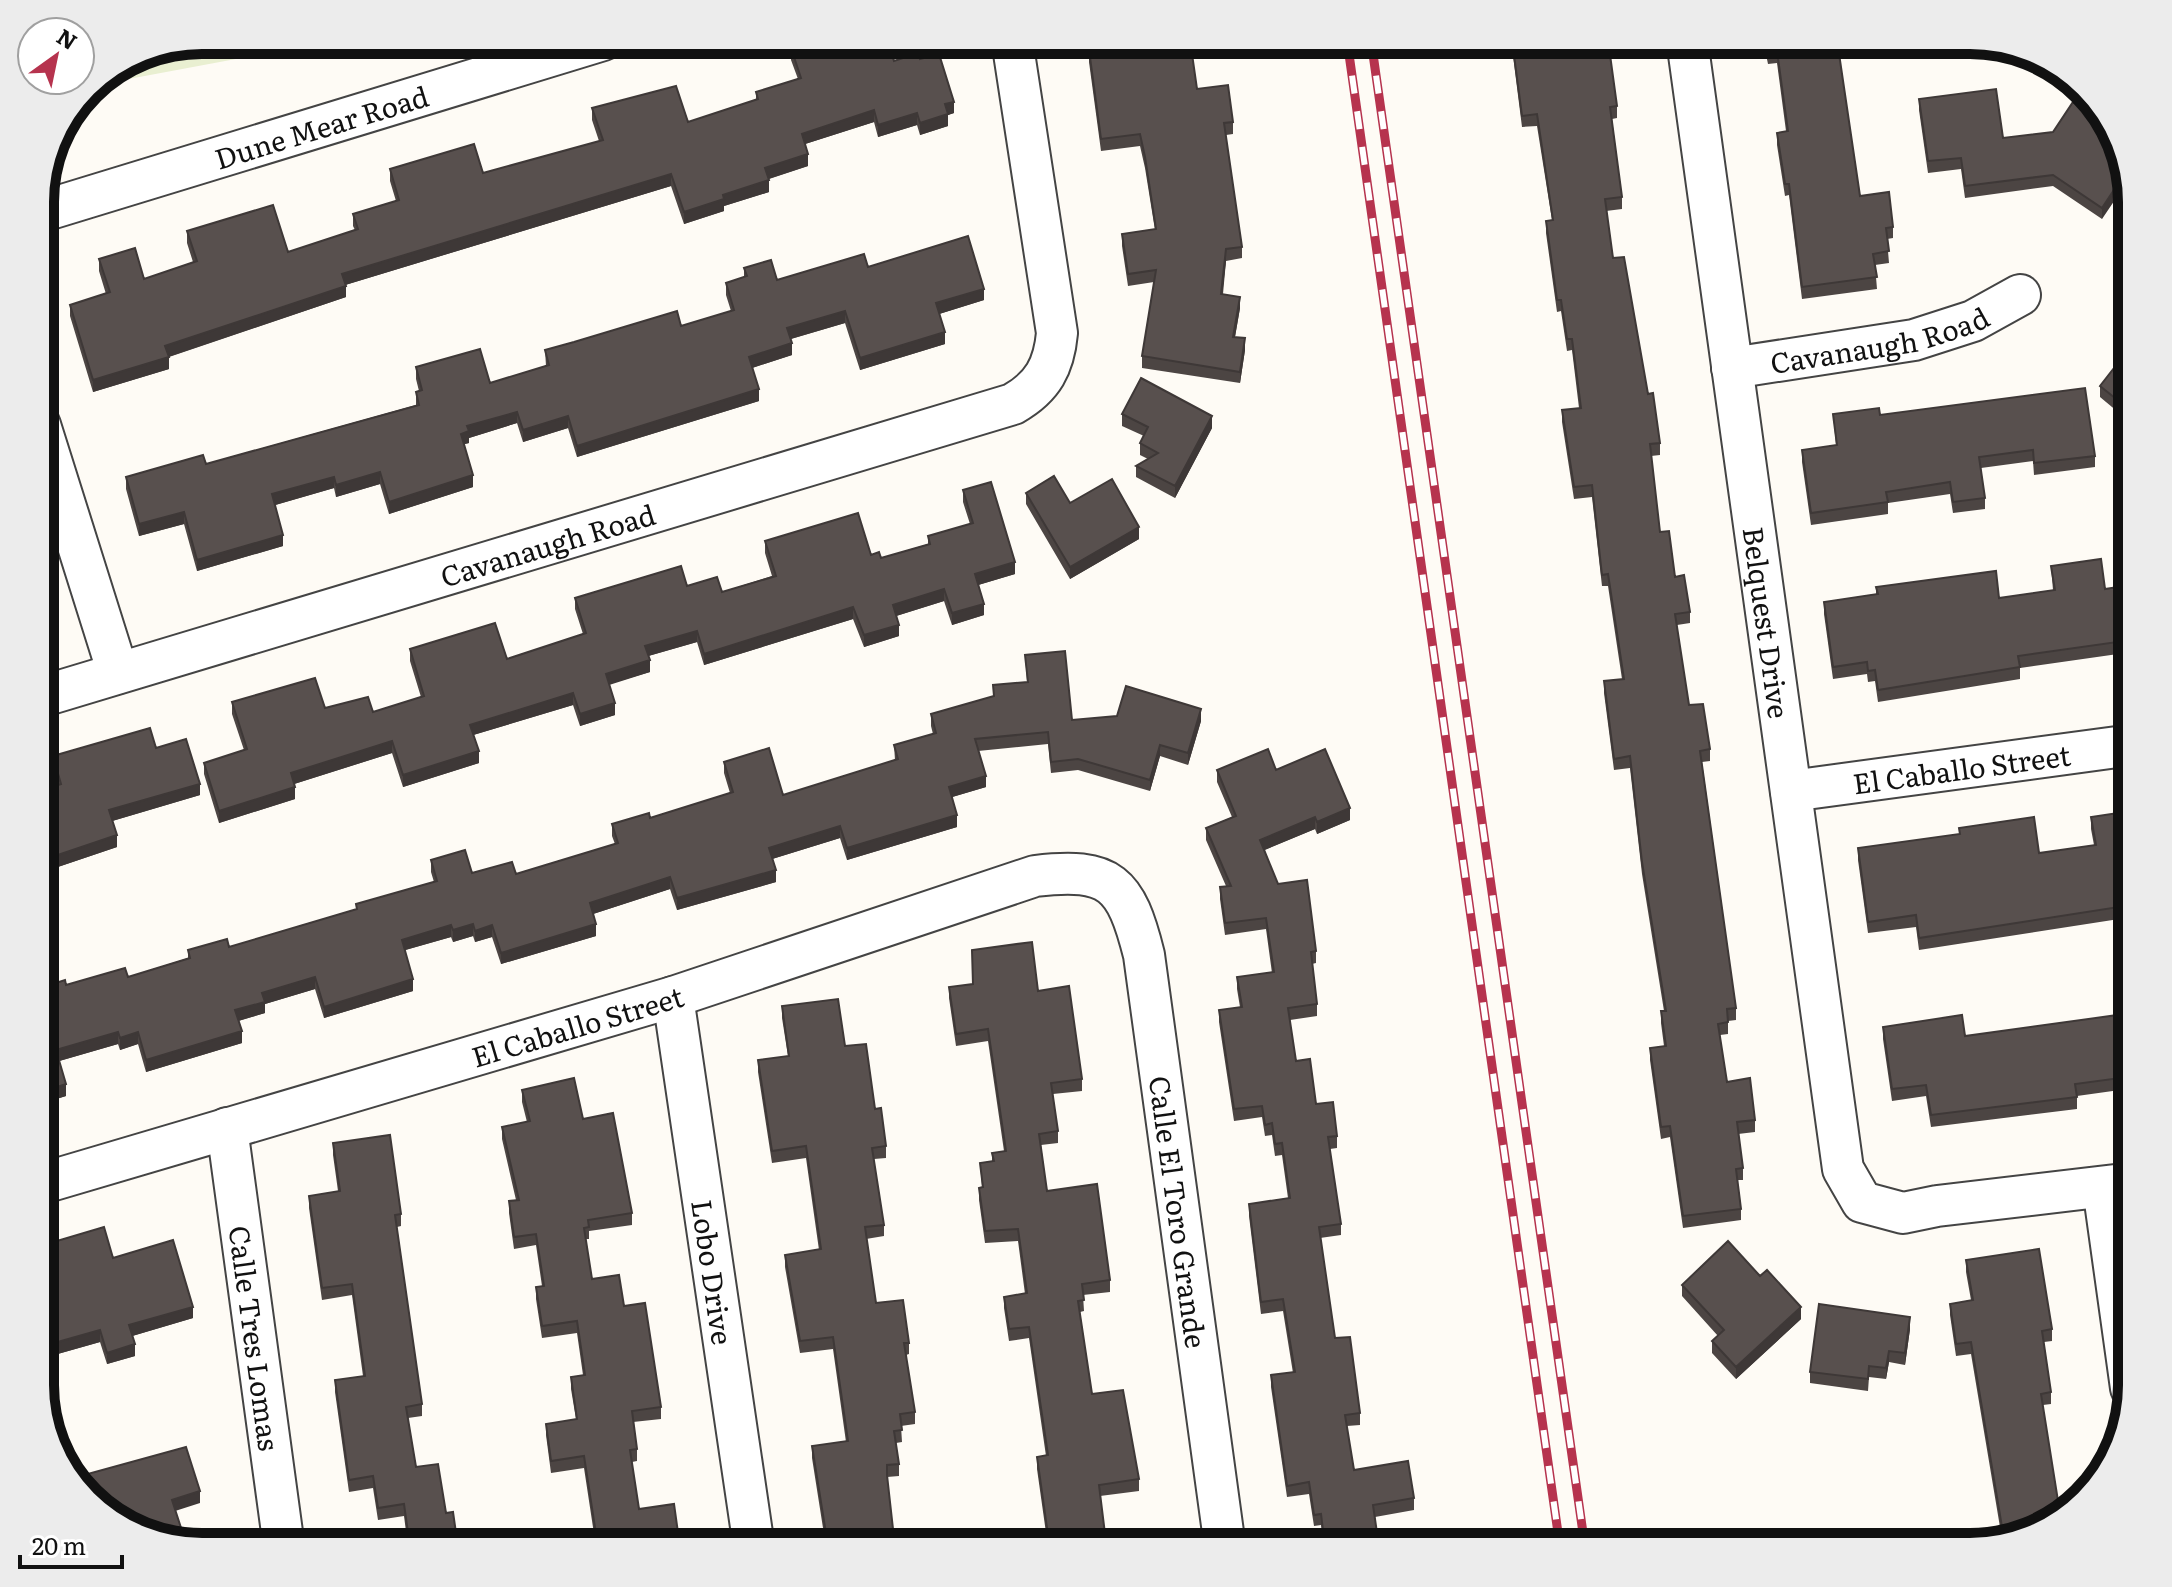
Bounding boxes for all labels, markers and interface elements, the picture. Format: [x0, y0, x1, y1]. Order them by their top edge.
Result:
north arrow [16, 16, 96, 96]
text: N [51, 19, 84, 57]
street label: Dune Mear Road [209, 74, 433, 179]
street label: Cavanaugh Road [1767, 295, 1996, 383]
street label: Cavanaugh Road [435, 492, 660, 596]
street label: Belquest Drive [1733, 524, 1801, 721]
street label: El Caballo Street [1850, 732, 2073, 803]
street label: El Caballo Street [466, 974, 689, 1077]
street label: Calle El Toro Grande [1140, 1073, 1219, 1351]
street label: Lobo Drive [682, 1197, 745, 1347]
street label: Calle Tres Lomas [219, 1223, 292, 1453]
scale bar [20, 1519, 122, 1569]
text: 20 m [32, 1527, 86, 1562]

